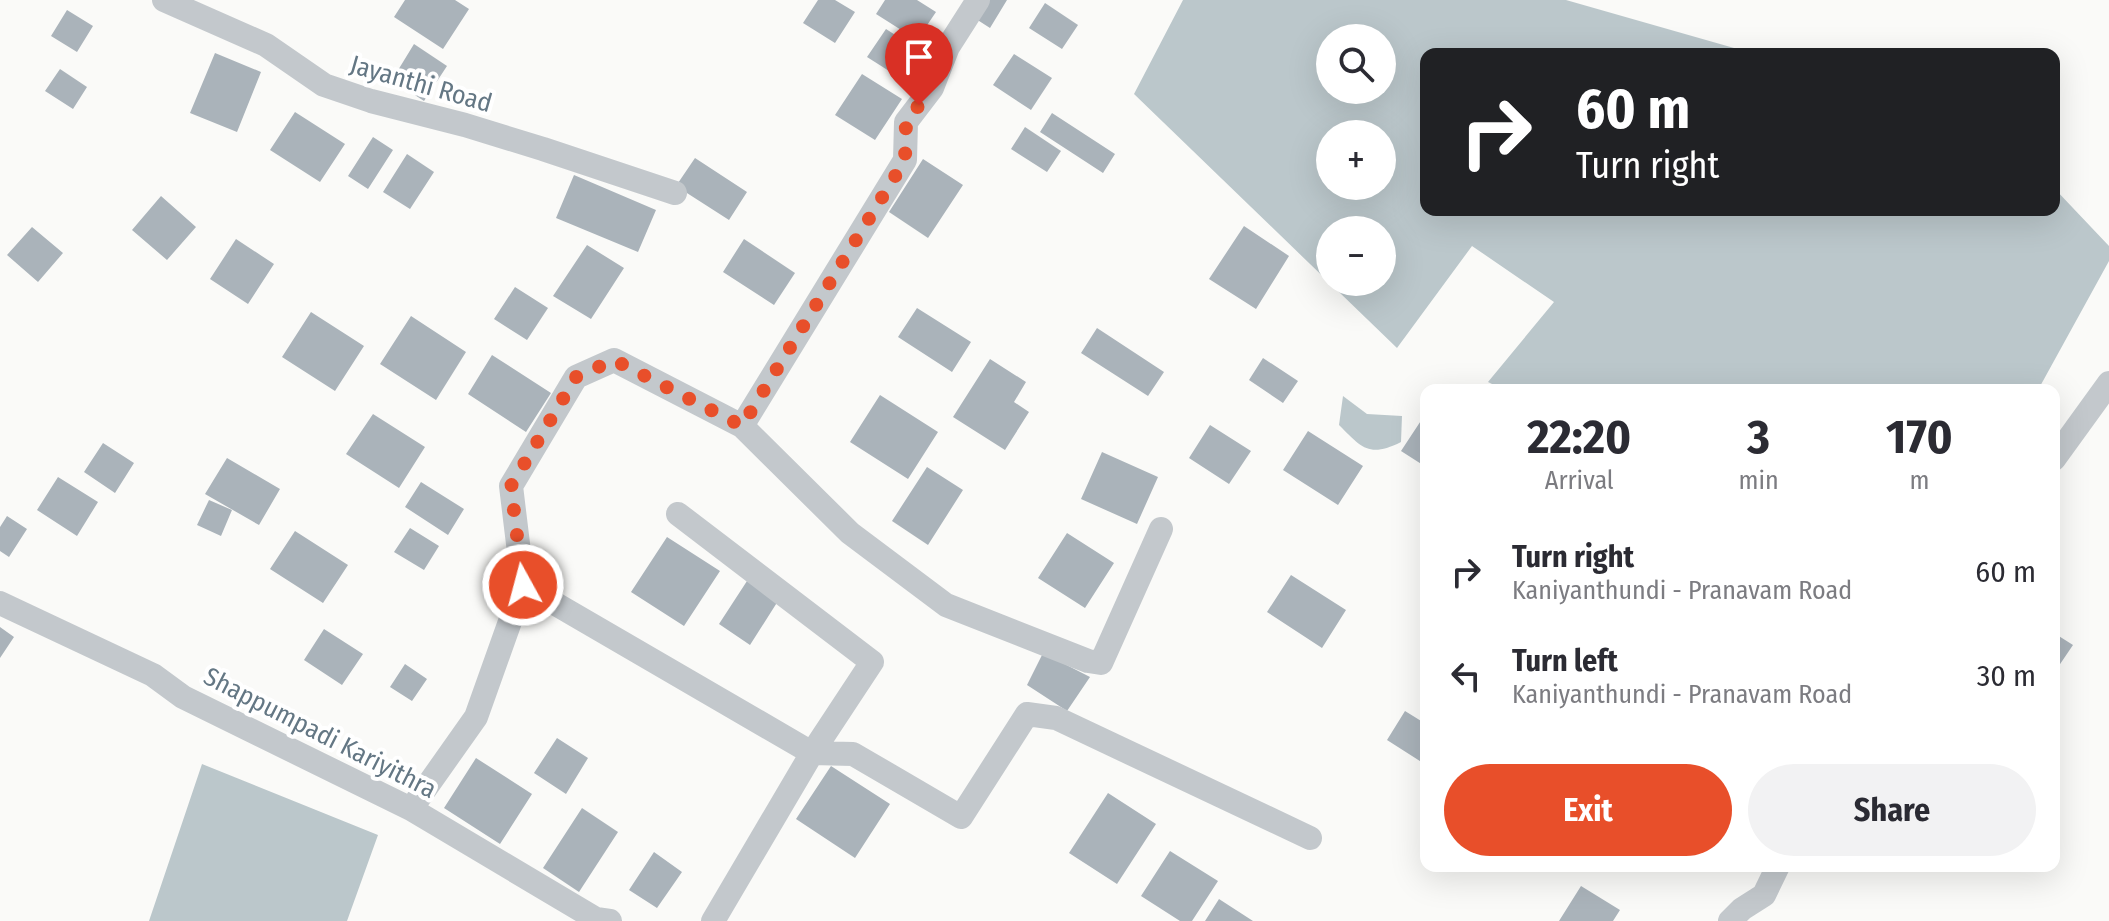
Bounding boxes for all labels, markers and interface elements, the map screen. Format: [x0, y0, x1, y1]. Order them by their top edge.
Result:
pin [885, 23, 953, 105]
map controls [1316, 24, 1396, 296]
button: search [1316, 24, 1396, 104]
icon: arrive [897, 35, 941, 79]
street label: Jayanthi Road [347, 49, 495, 119]
text: 60 m [1576, 76, 1690, 143]
icon: right [1444, 80, 1548, 184]
button: + [1316, 120, 1396, 200]
text: Turn right [1576, 144, 1719, 188]
button: − [1316, 216, 1396, 296]
text: 22:20 [1527, 408, 1631, 466]
text: 3 [1747, 408, 1770, 466]
text: 170 [1886, 408, 1953, 466]
text: Arrival [1545, 465, 1614, 496]
text: min [1739, 465, 1779, 496]
text: m [1909, 465, 1929, 496]
text: Turn right [1512, 539, 1634, 575]
position arrow [481, 543, 565, 627]
icon: right [1444, 550, 1488, 594]
text: 60 m [1975, 554, 2036, 590]
text: Kaniyanthundi - Pranavam Road [1512, 575, 1852, 606]
text: Turn left [1512, 643, 1618, 679]
icon: left [1444, 654, 1488, 698]
text: 30 m [1977, 658, 2036, 694]
street label: Shappumpadi Kariyithra [199, 661, 441, 805]
text: Kaniyanthundi - Pranavam Road [1512, 679, 1852, 710]
button: Exit [1444, 764, 1732, 856]
button: Share [1748, 764, 2036, 856]

